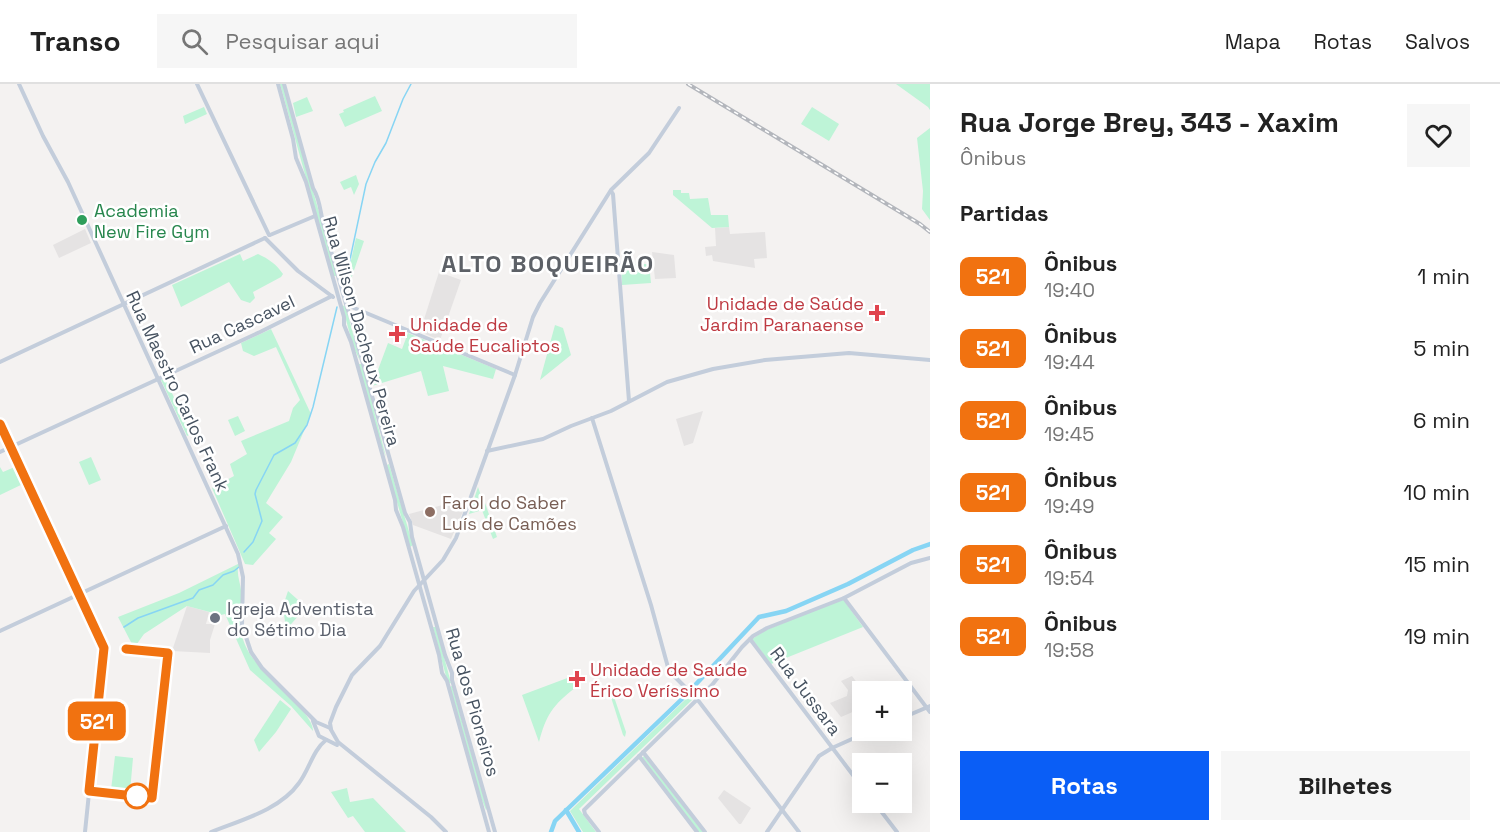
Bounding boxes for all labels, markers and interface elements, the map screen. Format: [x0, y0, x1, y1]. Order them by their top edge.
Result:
search box [157, 14, 577, 68]
text: Transo [30, 23, 121, 59]
icon: search [178, 25, 211, 58]
text: Pesquisar aqui [226, 27, 380, 55]
text: Mapa [1225, 28, 1280, 55]
text: Rotas [1313, 28, 1372, 55]
text: Salvos [1405, 28, 1470, 55]
text: Rua Jorge Brey, 343 - Xaxim [960, 104, 1339, 140]
button: heart [1407, 104, 1470, 167]
text: Ônibus [960, 145, 1026, 171]
place label: Academia New Fire Gym [94, 199, 210, 243]
text: Partidas [960, 199, 1049, 227]
marker: Academia New Fire Gym [75, 213, 89, 227]
street label: Rua Wilson Dacheux Pereira [318, 213, 406, 449]
district label: ALTO BOQUEIRÃO [441, 248, 655, 279]
text: Ônibus [1044, 249, 1117, 277]
text: 1 min [1417, 262, 1470, 290]
text: 521 [976, 263, 1010, 290]
text: 19:40 [1044, 277, 1095, 303]
street label: Rua Maestro Carlos Frank [121, 287, 235, 495]
street label: Rua Cascavel [186, 290, 298, 358]
place label: Unidade de Saúde Jardim Paranaense [700, 292, 864, 336]
marker: Unidade de Saúde Jardim Paranaense [868, 304, 886, 322]
place label: Unidade de Saúde Eucaliptos [410, 313, 560, 357]
text: Ônibus [1044, 321, 1117, 349]
marker: Unidade de Saúde Eucaliptos [388, 325, 406, 343]
text: 5 min [1413, 334, 1470, 362]
text: 521 [976, 335, 1010, 362]
text: 19:44 [1044, 349, 1095, 375]
text: Ônibus [1044, 393, 1117, 421]
text: 6 min [1413, 406, 1470, 434]
text: 521 [976, 407, 1010, 434]
text: 19:45 [1044, 421, 1094, 447]
text: Ônibus [1044, 465, 1117, 493]
text: 10 min [1403, 478, 1470, 506]
text: 521 [976, 479, 1010, 506]
place label: Farol do Saber Luís de Camões [442, 491, 577, 535]
text: 19:49 [1044, 493, 1094, 519]
marker: Farol do Saber Luís de Camões [423, 505, 437, 519]
text: Ônibus [1044, 537, 1117, 565]
text: 15 min [1404, 550, 1470, 578]
text: 521 [976, 551, 1010, 578]
text: 19:54 [1044, 565, 1094, 591]
place label: Igreja Adventista do Sétimo Dia [227, 597, 374, 641]
text: Ônibus [1044, 609, 1117, 637]
marker: Igreja Adventista do Sétimo Dia [208, 611, 222, 625]
text: 19 min [1404, 622, 1470, 650]
text: 521 [976, 623, 1010, 650]
street label: Rua dos Pioneiros [441, 625, 505, 779]
text: 19:58 [1044, 637, 1094, 663]
street label: Rua Jussara [765, 642, 847, 740]
place label: Unidade de Saúde Érico Veríssimo [590, 658, 747, 702]
marker: Unidade de Saúde Érico Veríssimo [568, 670, 586, 688]
map controls [852, 681, 912, 813]
button: + [852, 681, 912, 741]
line badge: 521 [63, 702, 132, 740]
text: 521 [80, 708, 114, 735]
button: Rotas [960, 751, 1209, 820]
button: Bilhetes [1221, 751, 1470, 820]
button: − [852, 753, 912, 813]
unlabelled marker [124, 783, 150, 809]

